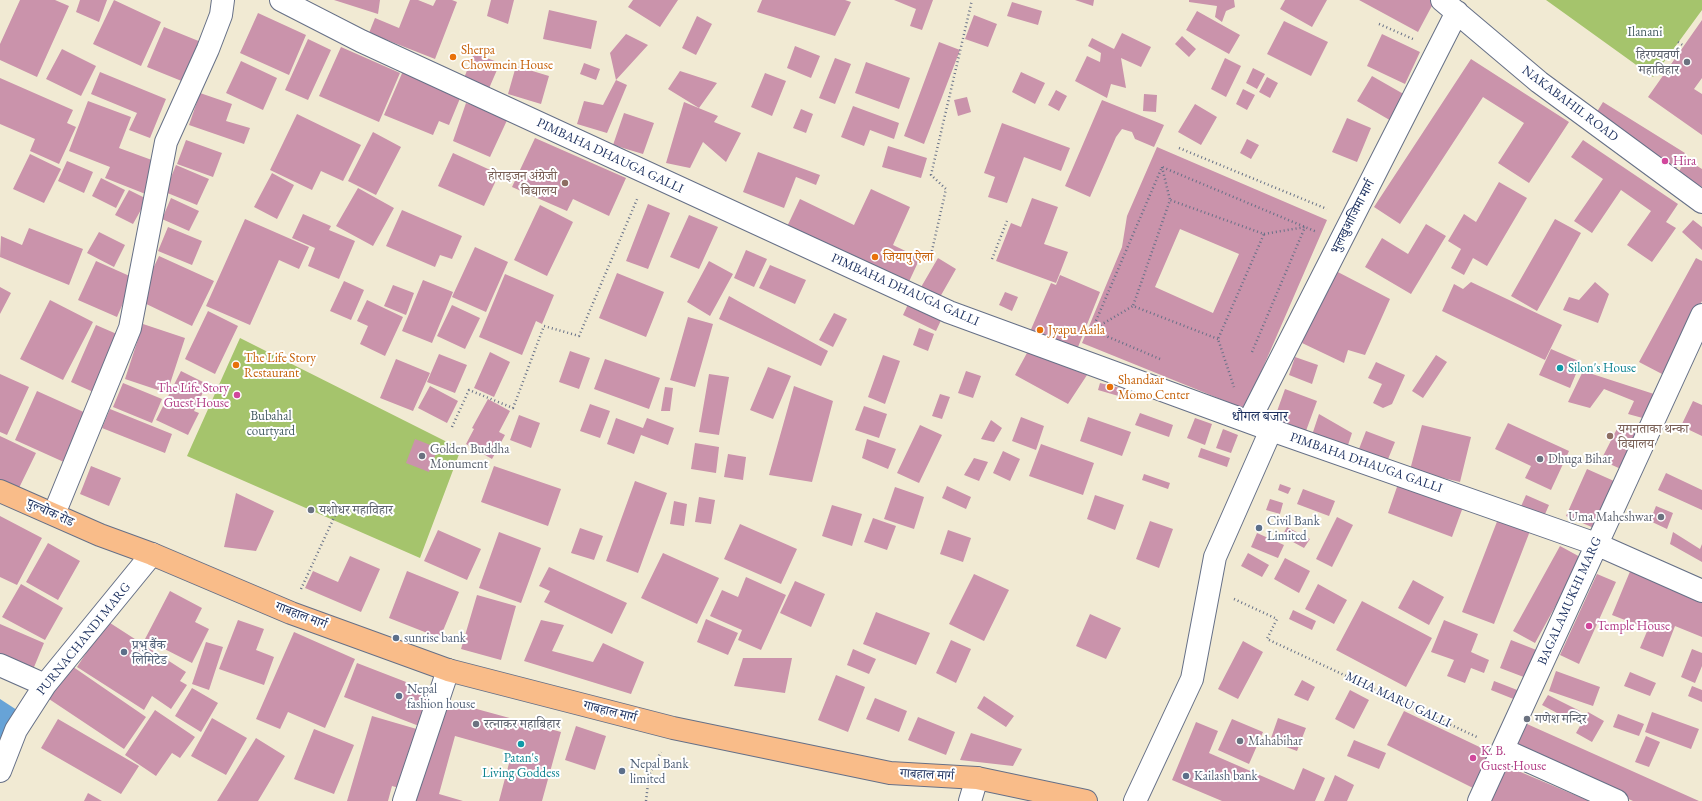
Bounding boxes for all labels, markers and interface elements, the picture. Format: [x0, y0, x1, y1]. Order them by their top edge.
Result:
park label: Ilanani [1628, 24, 1662, 40]
place label: Sherpa Chowmein House [461, 42, 553, 73]
place label: हिरण्यवर्ण महाविहार [1636, 47, 1679, 78]
marker: Sherpa Chowmein House [448, 52, 458, 62]
marker: हिरण्यवर्ण महाविहार [1682, 57, 1692, 67]
street label: NAKABAHIL ROAD [1519, 63, 1621, 145]
street label: PIMBAHA DHAUGA GALLI [534, 115, 686, 197]
place label: Hira [1673, 153, 1696, 169]
marker: Hira [1660, 156, 1670, 166]
place label: होराइजन अंग्रेजी बिद्यालय [488, 168, 557, 199]
street label: भुलखुआजिमा मार्ग [1328, 177, 1378, 257]
marker: होराइजन अंग्रेजी बिद्यालय [560, 178, 570, 188]
place label: जियापु ऐला [883, 249, 933, 265]
street label: PIMBAHA DHAUGA GALLI [829, 250, 981, 330]
marker: जियापु ऐला [870, 252, 880, 262]
place label: Jyapu Aaila [1048, 322, 1105, 338]
marker: Jyapu Aaila [1035, 325, 1045, 335]
place label: The Life Story Restaurant [244, 350, 316, 381]
marker: The Life Story Restaurant [231, 360, 241, 370]
place label: Silon's House [1568, 360, 1636, 376]
marker: Silon's House [1555, 363, 1565, 373]
place label: Shandaar Momo Center [1118, 372, 1190, 403]
place label: The Life Story Guest House [157, 380, 229, 411]
marker: Shandaar Momo Center [1105, 382, 1115, 392]
marker: The Life Story Guest House [232, 390, 242, 400]
park label: Bubahal courtyard [247, 408, 295, 439]
district label: धौगल बजार [1232, 409, 1288, 425]
place label: यमनताका थन्का विद्यालय [1618, 421, 1689, 452]
street label: PIMBAHA DHAUGA GALLI [1288, 430, 1444, 496]
marker: यमनताका थन्का विद्यालय [1605, 431, 1615, 441]
place label: Golden Buddha Monument [430, 441, 509, 472]
marker: Golden Buddha Monument [417, 451, 427, 461]
place label: Dhuga Bihar [1548, 451, 1612, 467]
marker: Dhuga Bihar [1535, 454, 1545, 464]
street label: पुल्चोक रोड [24, 496, 76, 530]
place label: यशोधर महाविहार [319, 502, 393, 518]
marker: यशोधर महाविहार [306, 505, 316, 515]
place label: Uma Maheshwar [1568, 509, 1653, 525]
marker: Uma Maheshwar [1656, 512, 1666, 522]
place label: Civil Bank Limited [1267, 513, 1320, 544]
marker: Civil Bank Limited [1254, 523, 1264, 533]
street label: BAGALAMUKHI MARG [1535, 535, 1605, 667]
street label: PURNACHANDI MARG [34, 580, 134, 698]
street label: गाबहाल मार्ग [273, 599, 329, 633]
place label: Temple House [1597, 618, 1670, 634]
marker: Temple House [1584, 621, 1594, 631]
place label: sunrise bank [404, 630, 466, 646]
marker: sunrise bank [391, 633, 401, 643]
place label: प्रभु बैंक लिमिटेड [132, 637, 167, 668]
marker: प्रभु बैंक लिमिटेड [119, 647, 129, 657]
street label: MHA MARU GALLI [1343, 669, 1453, 731]
place label: Nepal fashion house [407, 681, 475, 712]
marker: Nepal fashion house [394, 691, 404, 701]
street label: गाबहाल मार्ग [582, 698, 638, 726]
place label: गणेश मन्दिर [1535, 711, 1587, 727]
marker: गणेश मन्दिर [1522, 714, 1532, 724]
place label: रत्नाकर महाबिहार [484, 716, 560, 732]
marker: रत्नाकर महाबिहार [471, 719, 481, 729]
place label: Mahabihar [1248, 733, 1303, 749]
marker: Mahabihar [1235, 736, 1245, 746]
marker: Patan's Living Goddess [516, 739, 526, 749]
place label: K. B. Guest House [1481, 743, 1546, 774]
place label: Patan's Living Goddess [482, 750, 560, 781]
marker: K. B. Guest House [1468, 753, 1478, 763]
place label: Nepal Bank limited [630, 756, 689, 787]
marker: Nepal Bank limited [617, 766, 627, 776]
street label: गाबहाल मार्ग [899, 766, 955, 784]
place label: Kailash bank [1194, 768, 1258, 784]
marker: Kailash bank [1181, 771, 1191, 781]

